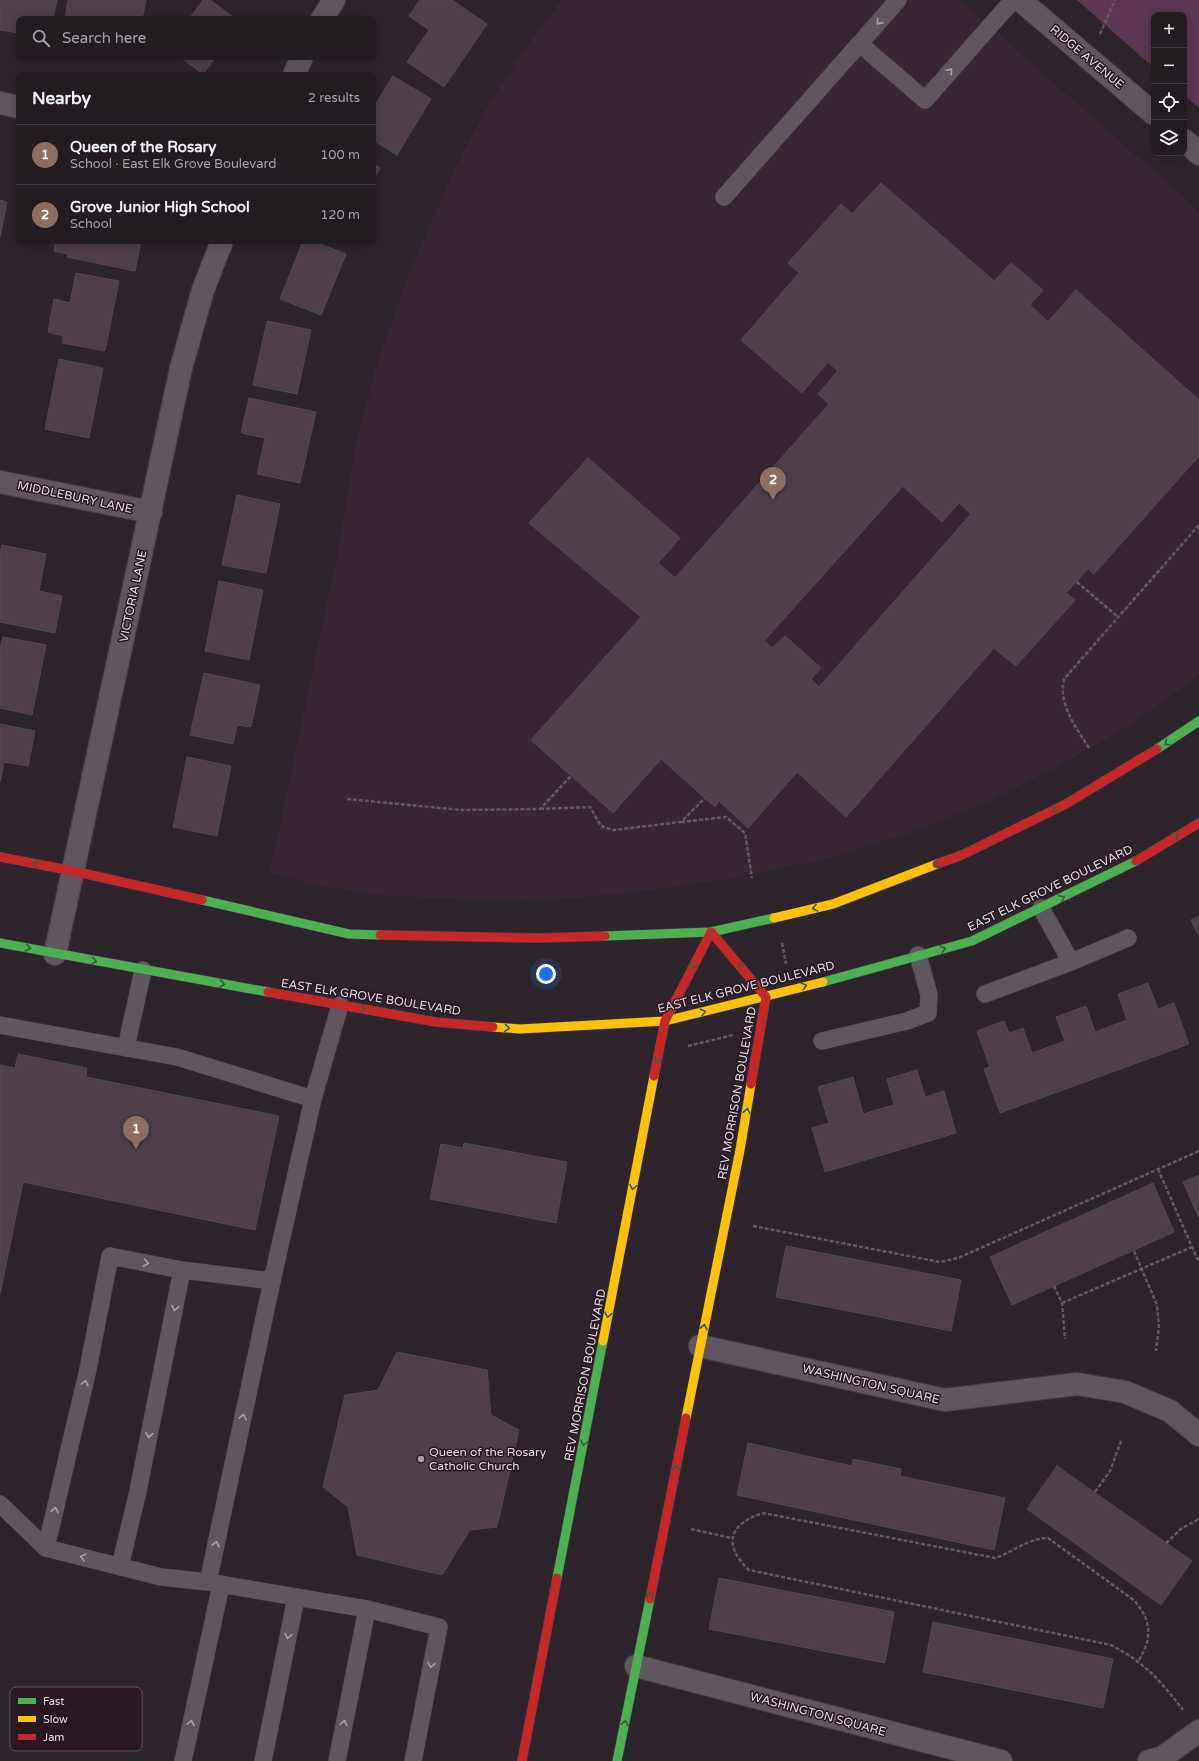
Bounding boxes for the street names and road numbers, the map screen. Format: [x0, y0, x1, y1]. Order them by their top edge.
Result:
street label: RIDGE AVENUE [1047, 22, 1127, 92]
street label: MIDDLEBURY LANE [16, 478, 134, 516]
street label: VICTORIA LANE [116, 548, 150, 643]
street label: EAST ELK GROVE BOULEVARD [965, 842, 1135, 934]
street label: EAST ELK GROVE BOULEVARD [656, 958, 836, 1016]
street label: EAST ELK GROVE BOULEVARD [280, 976, 462, 1018]
street label: REV MORRISON BOULEVARD [715, 1005, 759, 1181]
street label: REV MORRISON BOULEVARD [561, 1288, 609, 1462]
street label: WASHINGTON SQUARE [801, 1361, 941, 1407]
street label: WASHINGTON SQUARE [748, 1689, 888, 1739]

